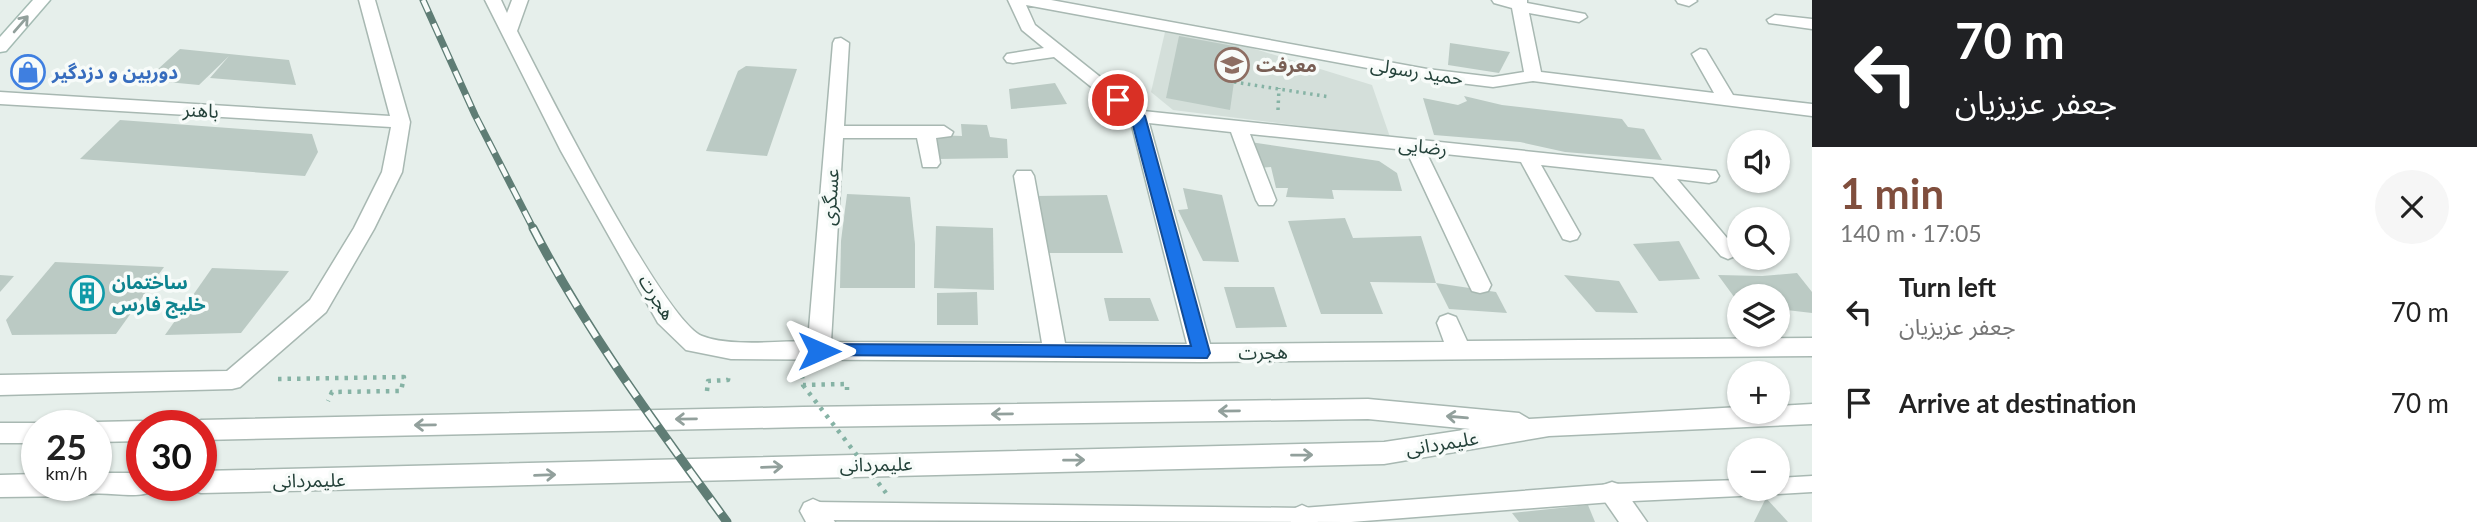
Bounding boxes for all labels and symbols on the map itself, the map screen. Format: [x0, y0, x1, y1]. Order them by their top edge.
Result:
one-way arrow [13, 15, 29, 33]
school or university icon: معرفت [1213, 46, 1251, 84]
street label: حمید رسولی [1369, 52, 1465, 90]
shop icon: دوربین و دزدگیر [9, 53, 47, 91]
place label: معرفت [1256, 53, 1317, 77]
place label: دوربین و دزدگیر [51, 60, 178, 84]
pin [1088, 70, 1148, 130]
street label: باهنر [182, 97, 219, 123]
street label: رضایی [1397, 132, 1449, 160]
street label: عسگری [816, 168, 844, 226]
place label: ساختمان خلیج فارس [112, 270, 206, 319]
street label: هجرت [633, 270, 681, 324]
building icon: ساختمان خلیج فارس [68, 274, 106, 312]
position arrow [782, 314, 856, 388]
street label: هجرت [1238, 340, 1288, 364]
one-way arrow [1218, 404, 1241, 418]
one-way arrow [991, 407, 1014, 421]
speed limit sign: 30 [126, 410, 217, 501]
one-way arrow [1446, 411, 1468, 424]
one-way arrow [674, 413, 697, 426]
one-way arrow [414, 419, 437, 432]
street label: علیمردانی [1404, 425, 1480, 461]
one-way arrow [1290, 448, 1313, 462]
street label: علیمردانی [839, 451, 913, 477]
one-way arrow [1062, 453, 1085, 467]
one-way arrow [761, 461, 784, 474]
street label: علیمردانی [272, 467, 346, 493]
one-way arrow [533, 468, 556, 481]

